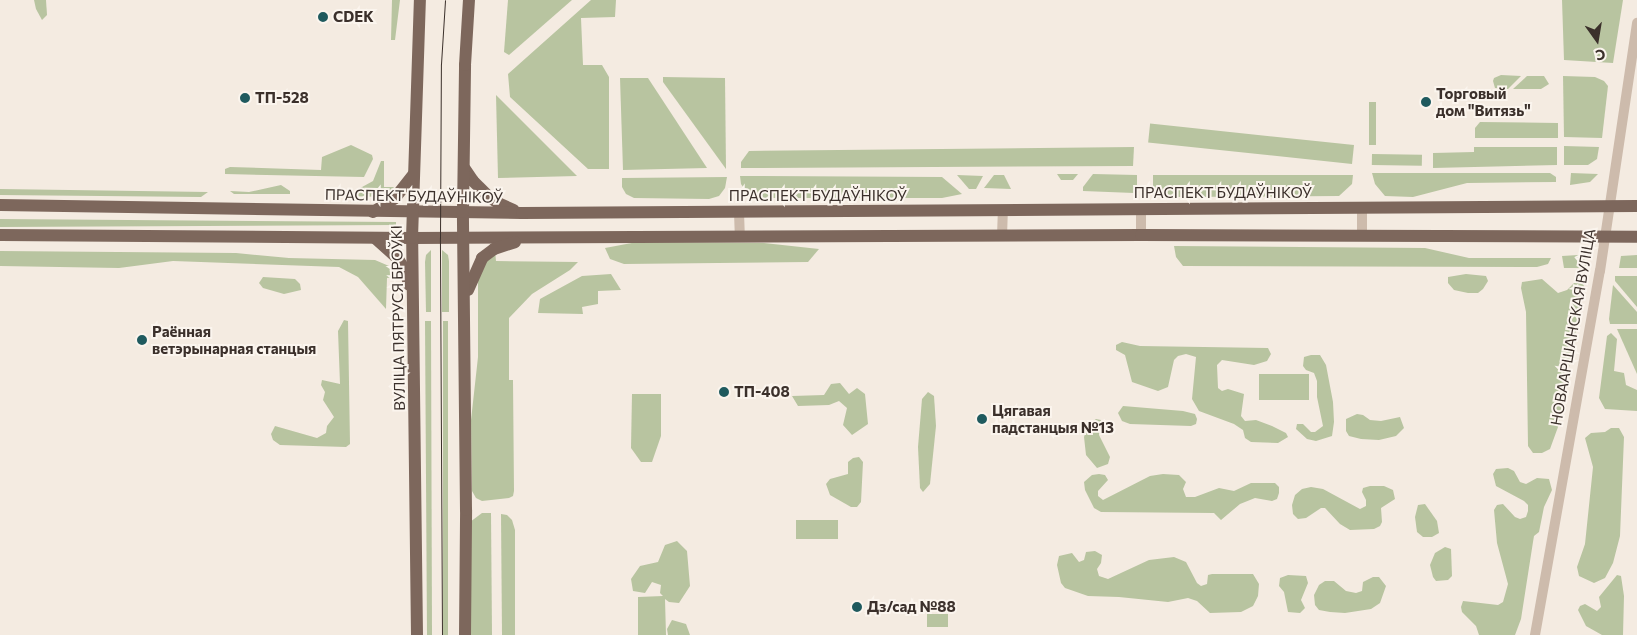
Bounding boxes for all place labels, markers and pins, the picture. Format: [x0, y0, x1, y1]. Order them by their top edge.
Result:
place label: CDEK [333, 8, 374, 26]
marker: CDEK [317, 11, 329, 23]
place label: Торговый дом "Витязь" [1436, 84, 1531, 119]
place label: ТП-528 [255, 89, 309, 107]
marker: ТП-528 [239, 92, 251, 104]
marker: Торговый дом "Витязь" [1420, 96, 1432, 108]
place label: Раённая ветэрынарная станцыя [152, 322, 316, 357]
marker: Раённая ветэрынарная станцыя [136, 334, 148, 346]
place label: ТП-408 [734, 383, 790, 401]
marker: ТП-408 [718, 386, 730, 398]
place label: Цягавая падстанцыя №13 [992, 401, 1114, 436]
marker: Цягавая падстанцыя №13 [976, 413, 988, 425]
place label: Дз/сад №88 [867, 598, 956, 616]
marker: Дз/сад №88 [851, 601, 863, 613]

